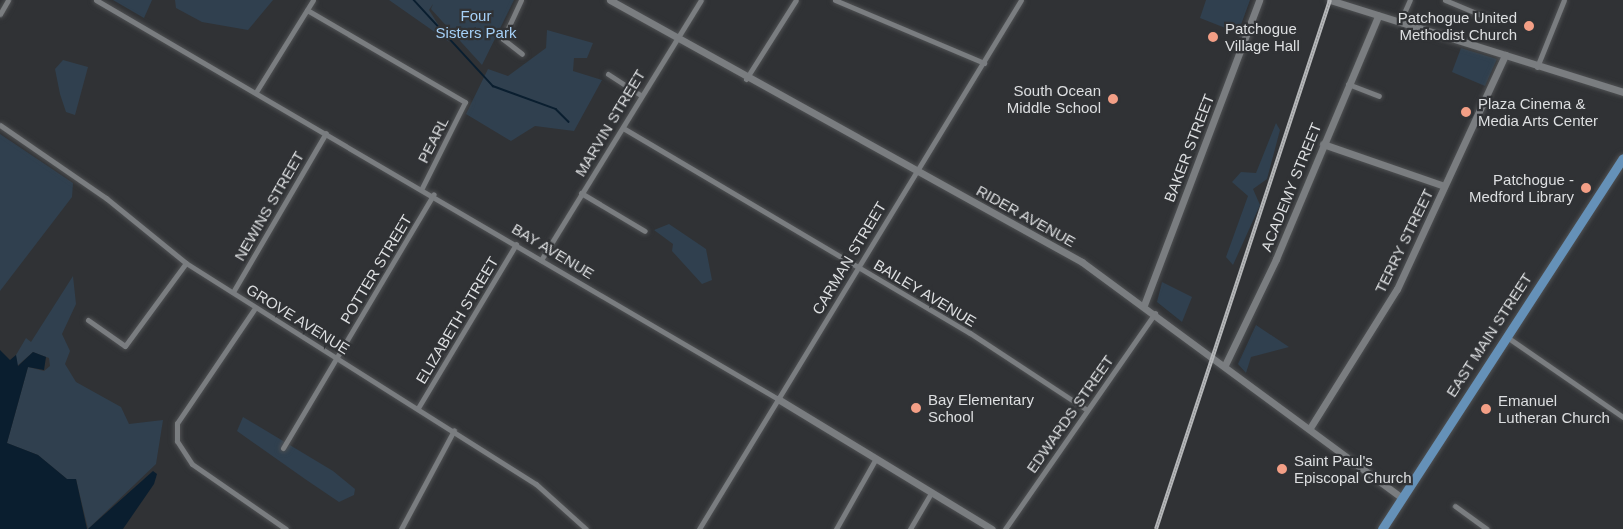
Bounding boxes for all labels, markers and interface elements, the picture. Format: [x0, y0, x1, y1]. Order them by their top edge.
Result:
park label: Four Sisters Park [436, 6, 516, 41]
place label: Patchogue United Methodist Church [1398, 8, 1517, 43]
place label: Patchogue Village Hall [1225, 19, 1300, 54]
marker: Patchogue United Methodist Church [1522, 19, 1536, 33]
marker: Patchogue Village Hall [1206, 30, 1220, 44]
street label: MARVIN STREET [571, 66, 649, 180]
place label: South Ocean Middle School [1007, 81, 1101, 116]
street label: BAKER STREET [1160, 91, 1218, 205]
marker: South Ocean Middle School [1106, 92, 1120, 106]
place label: Plaza Cinema & Media Arts Center [1478, 94, 1599, 129]
marker: Plaza Cinema & Media Arts Center [1459, 105, 1473, 119]
street label: PEARL [414, 114, 452, 166]
street label: ACADEMY STREET [1257, 120, 1325, 254]
street label: NEWINS STREET [230, 148, 308, 264]
place label: Patchogue - Medford Library [1469, 170, 1574, 205]
street label: RIDER AVENUE [973, 181, 1079, 251]
marker: Patchogue - Medford Library [1579, 181, 1593, 195]
street label: TERRY STREET [1371, 186, 1437, 296]
street label: CARMAN STREET [808, 198, 890, 318]
street label: POTTER STREET [336, 211, 416, 327]
street label: BAY AVENUE [508, 219, 598, 283]
street label: ELIZABETH STREET [412, 253, 502, 387]
street label: BAILEY AVENUE [870, 255, 980, 331]
street label: EAST MAIN STREET [1442, 270, 1536, 400]
street label: GROVE AVENUE [243, 280, 353, 358]
street label: EDWARDS STREET [1023, 352, 1117, 476]
place label: Bay Elementary School [928, 390, 1034, 425]
place label: Emanuel Lutheran Church [1498, 391, 1610, 426]
marker: Bay Elementary School [909, 401, 923, 415]
marker: Emanuel Lutheran Church [1479, 402, 1493, 416]
place label: Saint Paul's Episcopal Church [1294, 451, 1412, 486]
marker: Saint Paul's Episcopal Church [1275, 462, 1289, 476]

